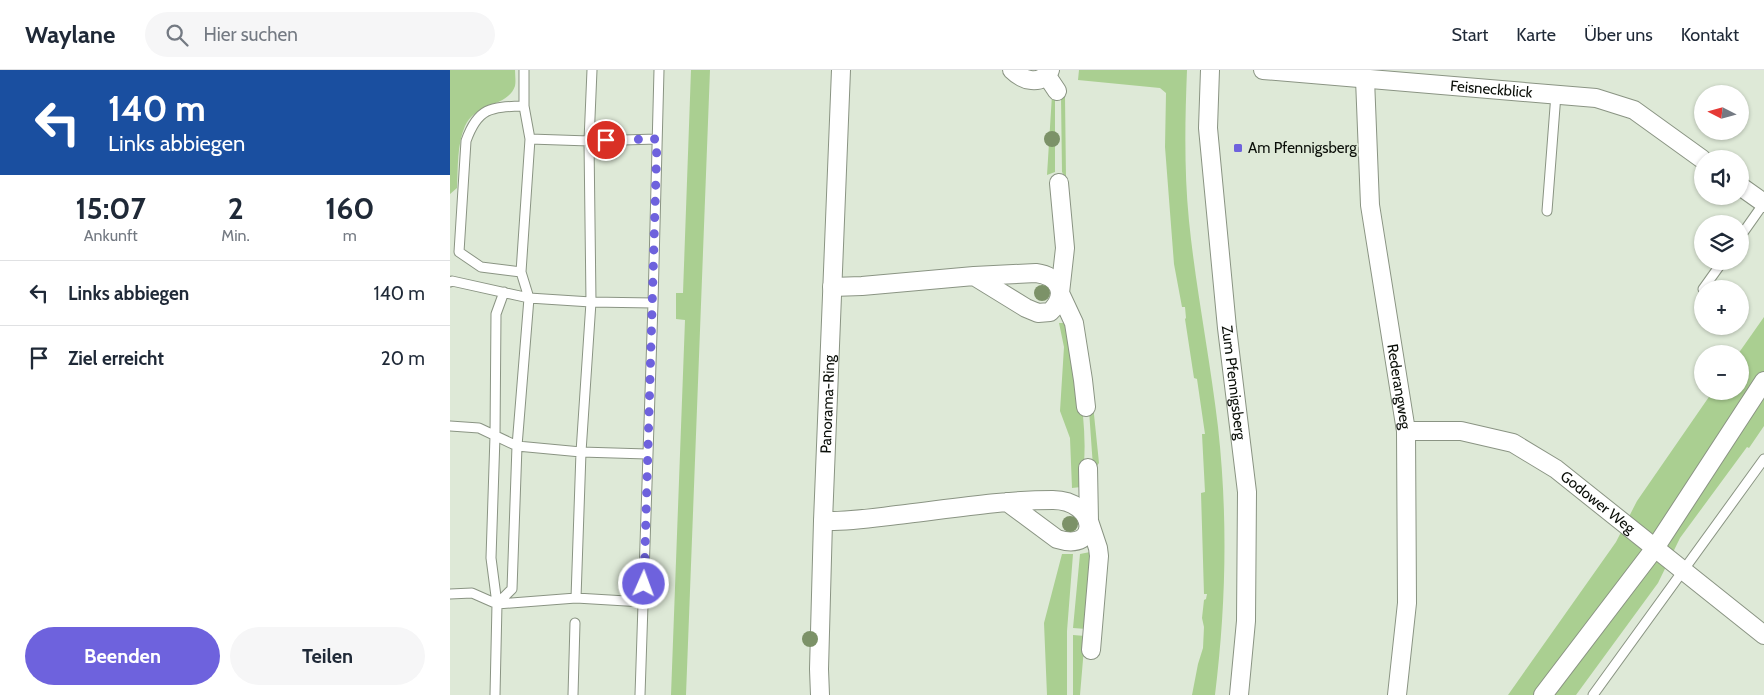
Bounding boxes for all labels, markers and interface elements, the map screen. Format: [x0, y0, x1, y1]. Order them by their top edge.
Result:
search box [145, 12, 495, 57]
text: Waylane [25, 20, 115, 49]
icon: search [163, 21, 191, 49]
text: Hier suchen [203, 23, 298, 46]
text: Start [1452, 24, 1488, 46]
text: Karte [1516, 24, 1556, 46]
text: Über uns [1584, 24, 1653, 46]
text: Kontakt [1681, 24, 1739, 46]
street label: Feisneckblick [1449, 77, 1533, 102]
north arrow [1694, 85, 1749, 140]
map controls [1694, 85, 1749, 400]
text: 140 m [108, 87, 206, 130]
icon: left [25, 90, 90, 155]
pin [585, 119, 627, 161]
icon: arrive [592, 126, 620, 154]
text: Links abbiegen [108, 130, 245, 157]
place label: Am Pfennigsberg [1248, 139, 1357, 157]
marker: Am Pfennigsberg [1232, 142, 1244, 154]
button: sound [1694, 150, 1749, 205]
text: 15:07 [76, 190, 146, 227]
text: 2 [228, 190, 244, 227]
text: 160 [325, 190, 374, 227]
button: layers [1694, 215, 1749, 270]
text: Ankunft [84, 226, 138, 245]
text: Min. [221, 226, 250, 245]
text: m [343, 226, 357, 245]
icon: left [25, 279, 53, 307]
button: + [1694, 280, 1749, 335]
text: Links abbiegen [68, 282, 189, 305]
text: 140 m [374, 282, 425, 305]
street label: Zum Pfennigsberg [1218, 324, 1250, 441]
street label: Rederangweg [1383, 343, 1415, 431]
icon: arrive [25, 344, 53, 372]
button: − [1694, 345, 1749, 400]
text: Ziel erreicht [68, 347, 164, 370]
text: 20 m [381, 347, 425, 370]
street label: Panorama-Ring [817, 354, 839, 454]
street label: Godower Weg [1557, 467, 1639, 538]
position arrow [617, 557, 669, 609]
button: Beenden [25, 627, 220, 685]
button: Teilen [230, 627, 425, 685]

